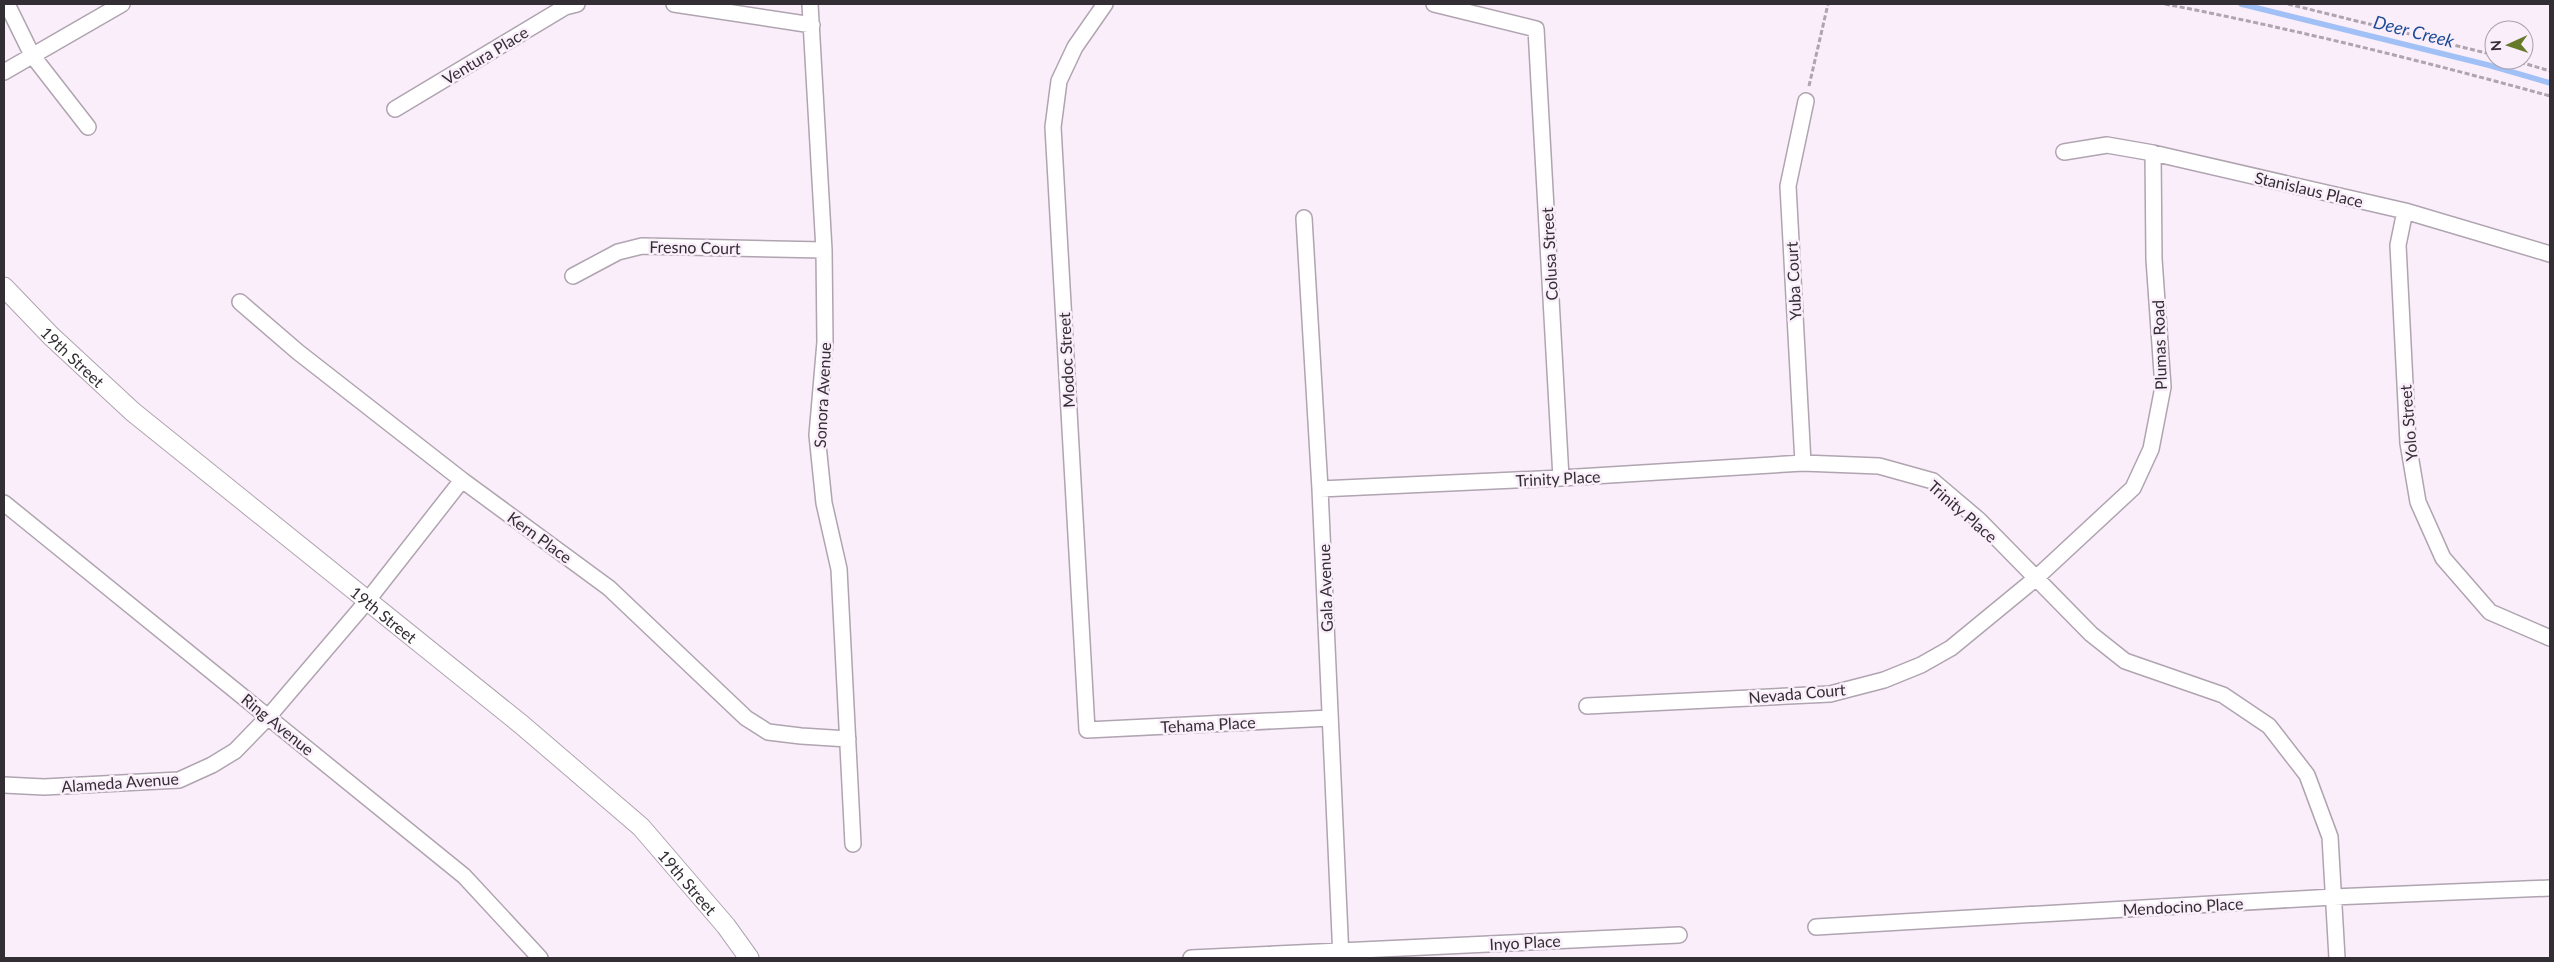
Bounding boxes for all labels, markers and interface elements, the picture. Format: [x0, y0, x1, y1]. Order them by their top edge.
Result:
water label: Deer Creek [2371, 10, 2457, 52]
north arrow [2484, 20, 2534, 70]
street label: Ventura Place [439, 22, 531, 88]
text: N [2487, 40, 2504, 52]
street label: Stanislaus Place [2253, 167, 2365, 211]
street label: Colusa Street [1537, 207, 1561, 301]
street label: Fresno Court [649, 237, 741, 257]
street label: Yuba Court [1781, 241, 1805, 321]
street label: Plumas Road [2148, 300, 2170, 390]
street label: Modoc Street [1054, 312, 1078, 408]
street label: 19th Street [37, 322, 109, 391]
street label: Sonora Avenue [810, 342, 834, 448]
street label: Yolo Street [2395, 384, 2421, 462]
street label: Trinity Place [1515, 466, 1601, 490]
street label: Trinity Place [1925, 476, 2001, 546]
street label: Kern Place [504, 507, 576, 567]
street label: Gala Avenue [1314, 544, 1336, 632]
street label: 19th Street [347, 582, 421, 647]
street label: Nevada Court [1748, 679, 1847, 707]
street label: Ring Avenue [238, 689, 318, 759]
street label: Tehama Place [1160, 712, 1256, 736]
street label: Alameda Avenue [61, 768, 179, 796]
street label: 19th Street [655, 845, 721, 918]
street label: Mendocino Place [2122, 893, 2244, 919]
street label: Inyo Place [1489, 931, 1561, 953]

